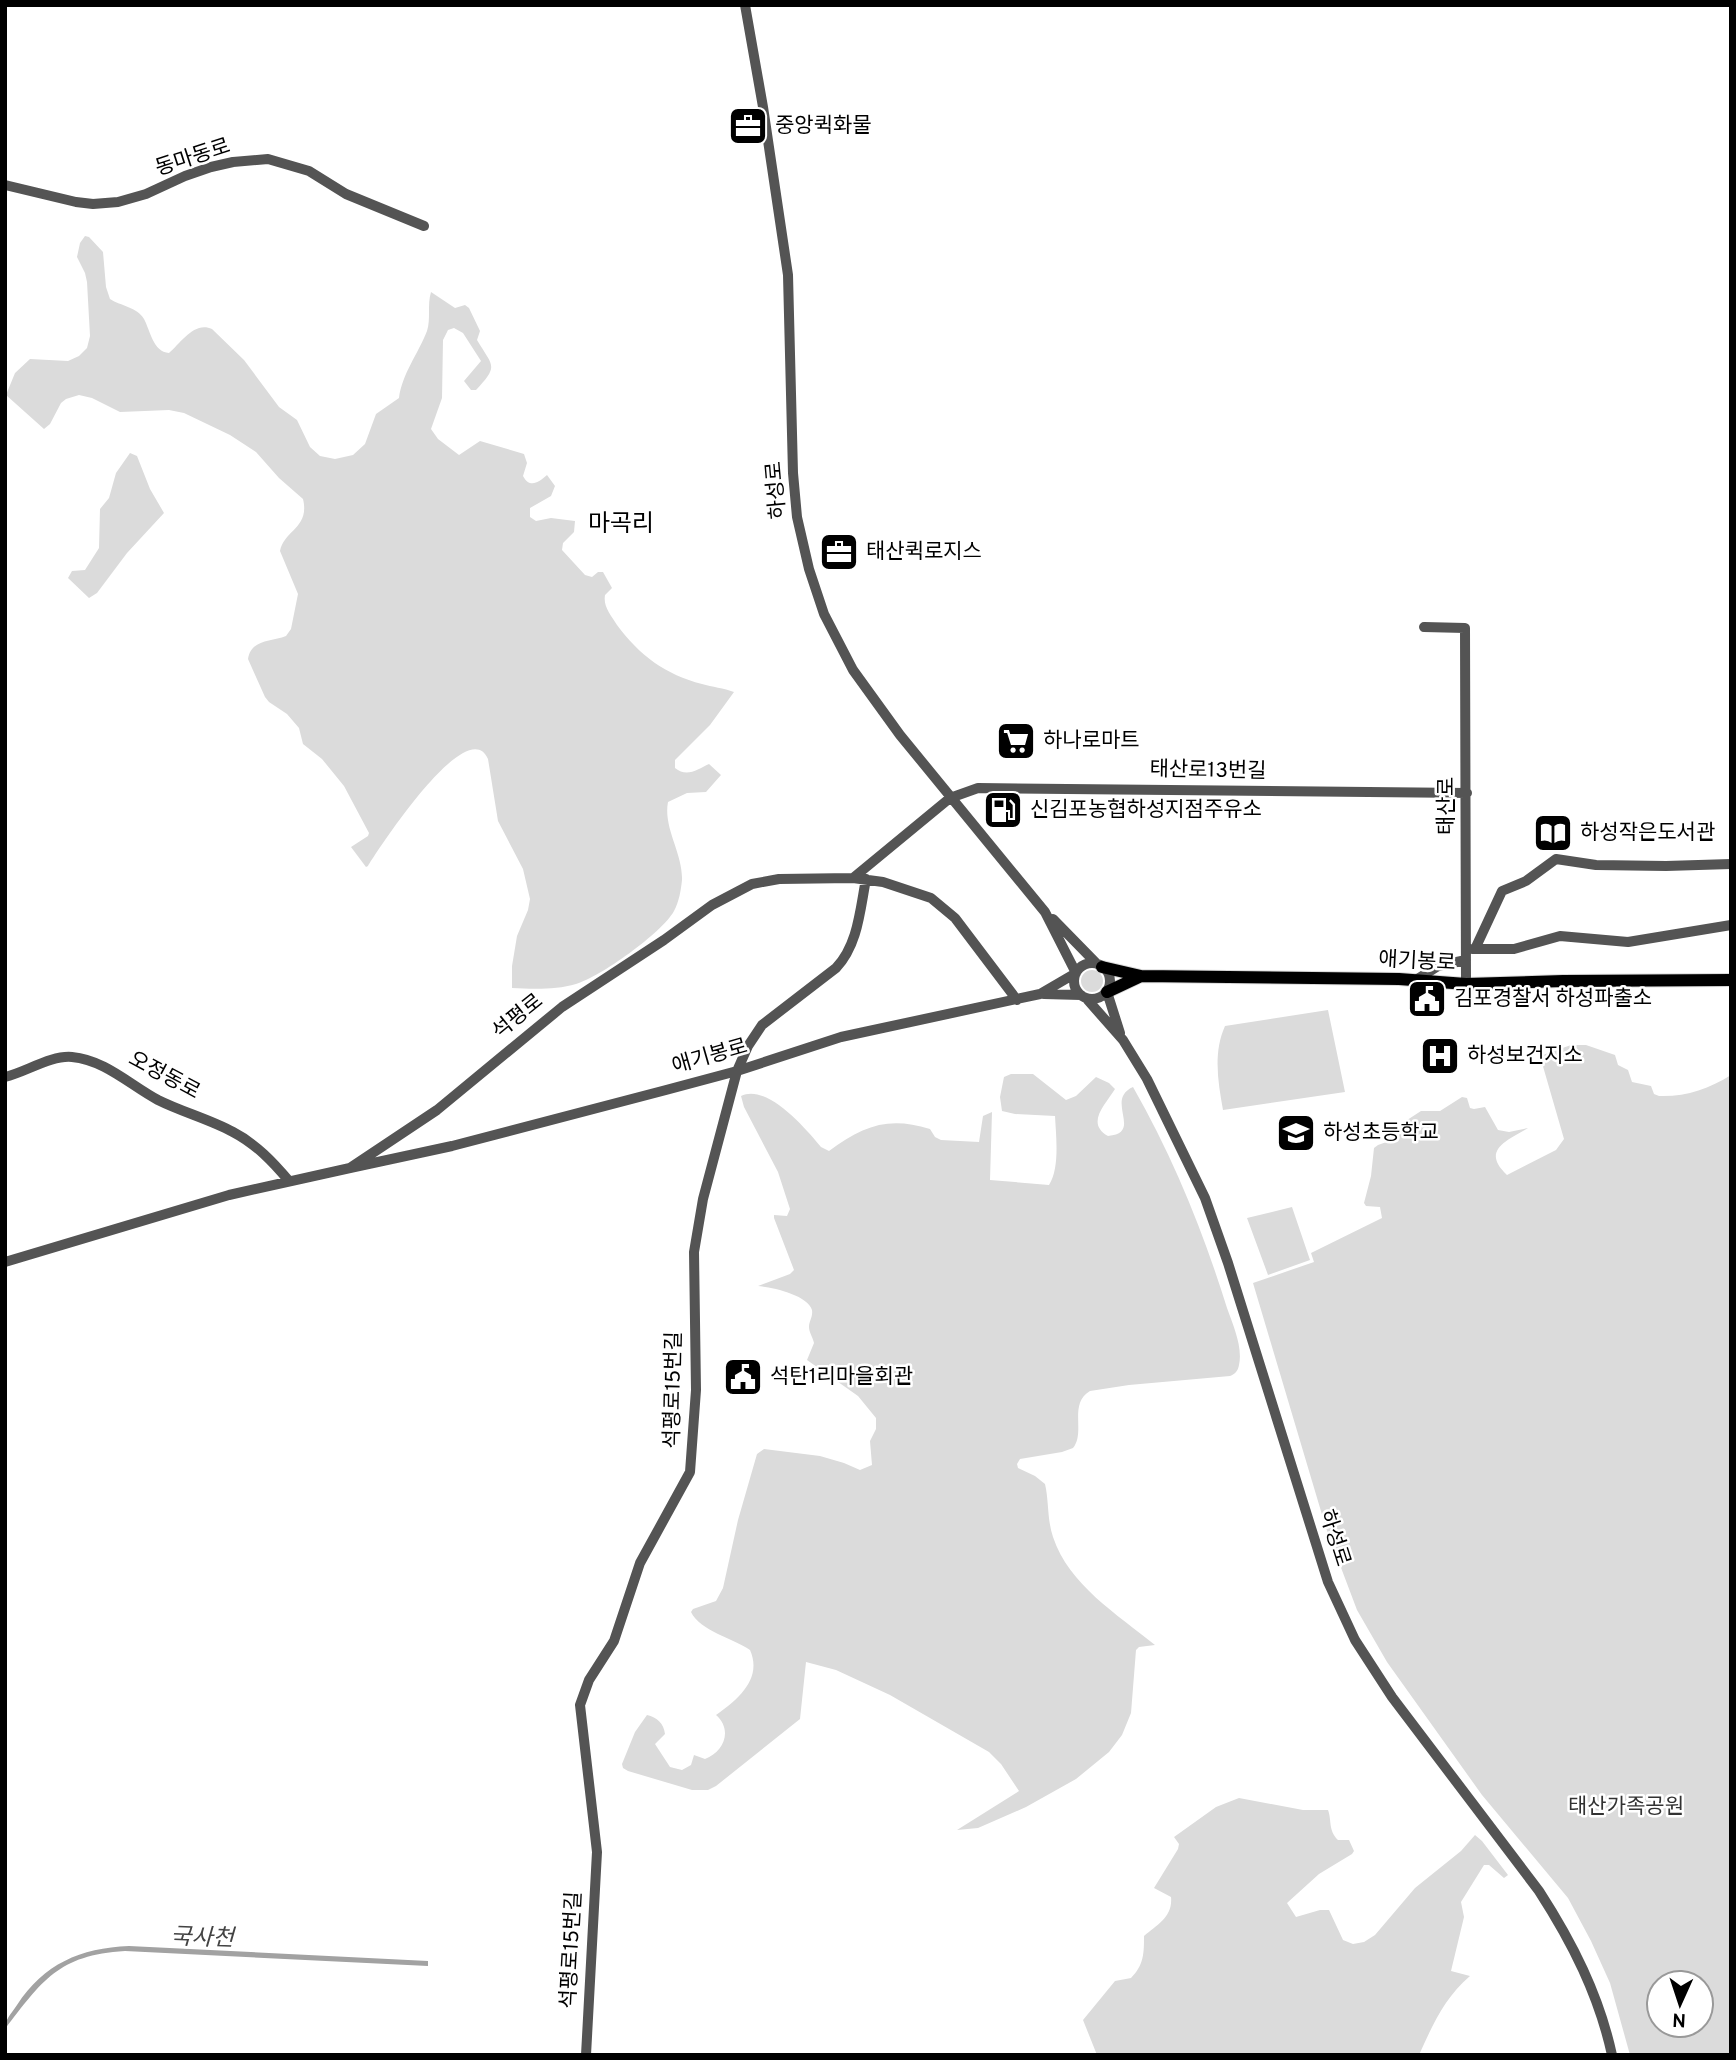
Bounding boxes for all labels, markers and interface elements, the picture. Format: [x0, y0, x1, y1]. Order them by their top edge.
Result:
office icon: 중앙퀵화물 [727, 105, 769, 147]
place label: 중앙퀵화물 [775, 113, 872, 140]
street label: 동마동로 [152, 133, 234, 183]
street label: 하성로 [761, 460, 793, 520]
district label: 마곡리 [588, 510, 654, 540]
office icon: 태산퀵로지스 [818, 531, 860, 573]
place label: 태산퀵로지스 [866, 539, 982, 566]
supermarket icon: 하나로마트 [995, 720, 1037, 762]
place label: 하나로마트 [1043, 728, 1140, 755]
street label: 태산로13번길 [1149, 756, 1267, 786]
street label: 태산로 [1434, 777, 1461, 835]
fuel station icon: 신김포농협하성지점주유소 [982, 789, 1024, 831]
place label: 신김포농협하성지점주유소 [1030, 797, 1262, 824]
library icon: 하성작은도서관 [1532, 812, 1574, 854]
place label: 하성작은도서관 [1580, 820, 1715, 847]
street label: 애기봉로 [1378, 946, 1456, 978]
public building icon: 김포경찰서 하성파출소 [1406, 978, 1448, 1020]
place label: 김포경찰서 하성파출소 [1454, 986, 1652, 1013]
street label: 석평로 [487, 988, 549, 1046]
street label: 애기봉로 [669, 1033, 751, 1081]
hospital icon: 하성보건지소 [1419, 1035, 1461, 1077]
place label: 하성보건지소 [1467, 1043, 1583, 1070]
street label: 오정동로 [124, 1046, 204, 1106]
school or university icon: 하성초등학교 [1275, 1112, 1317, 1154]
place label: 하성초등학교 [1323, 1120, 1439, 1147]
street label: 석평로15번길 [659, 1331, 689, 1449]
public building icon: 석탄1리마을회관 [722, 1356, 764, 1398]
place label: 석탄1리마을회관 [770, 1364, 913, 1391]
street label: 하성로 [1312, 1506, 1356, 1570]
park label: 태산가족공원 [1568, 1794, 1684, 1821]
street label: 석평로15번길 [555, 1891, 589, 2009]
water label: 국사천 [170, 1923, 237, 1955]
north arrow [1645, 1969, 1715, 2039]
text: N [1672, 2007, 1687, 2031]

